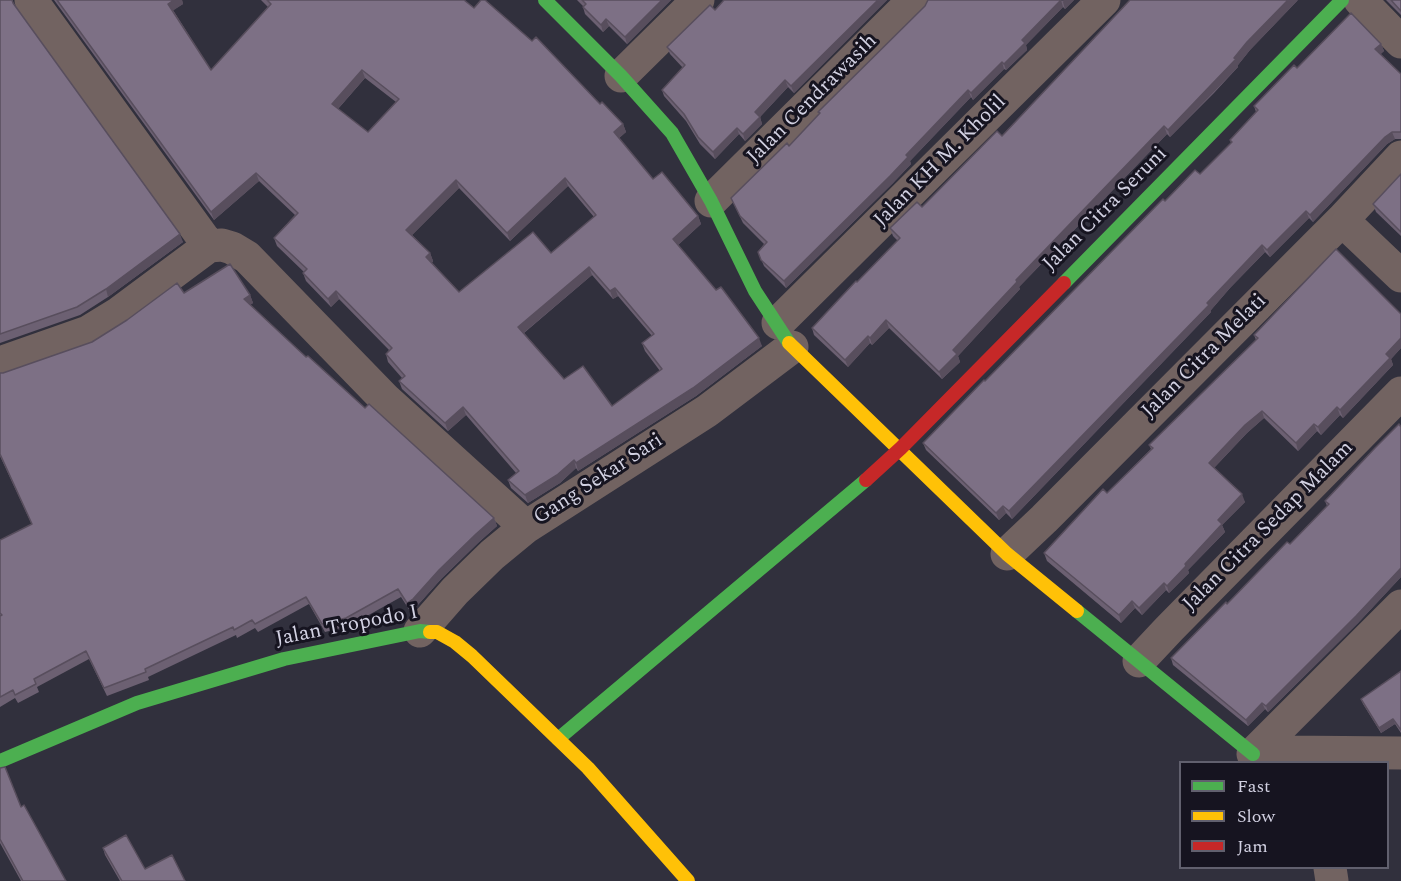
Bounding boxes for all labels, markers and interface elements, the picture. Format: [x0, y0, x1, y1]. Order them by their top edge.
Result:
street label: Jalan Cendrawasih [743, 30, 883, 170]
street label: Jalan KH M. Kholil [870, 91, 1012, 233]
street label: Jalan Citra Seruni [1039, 143, 1173, 277]
street label: Jalan Citra Melati [1137, 289, 1273, 425]
street label: Gang Sekar Sari [530, 429, 668, 531]
street label: Jalan Citra Sedap Malam [1178, 436, 1360, 618]
street label: Jalan Tropodo I [274, 601, 420, 653]
legend [1179, 761, 1389, 869]
text: Fast [1237, 773, 1270, 800]
text: Slow [1237, 803, 1275, 830]
text: Jam [1237, 833, 1268, 860]

